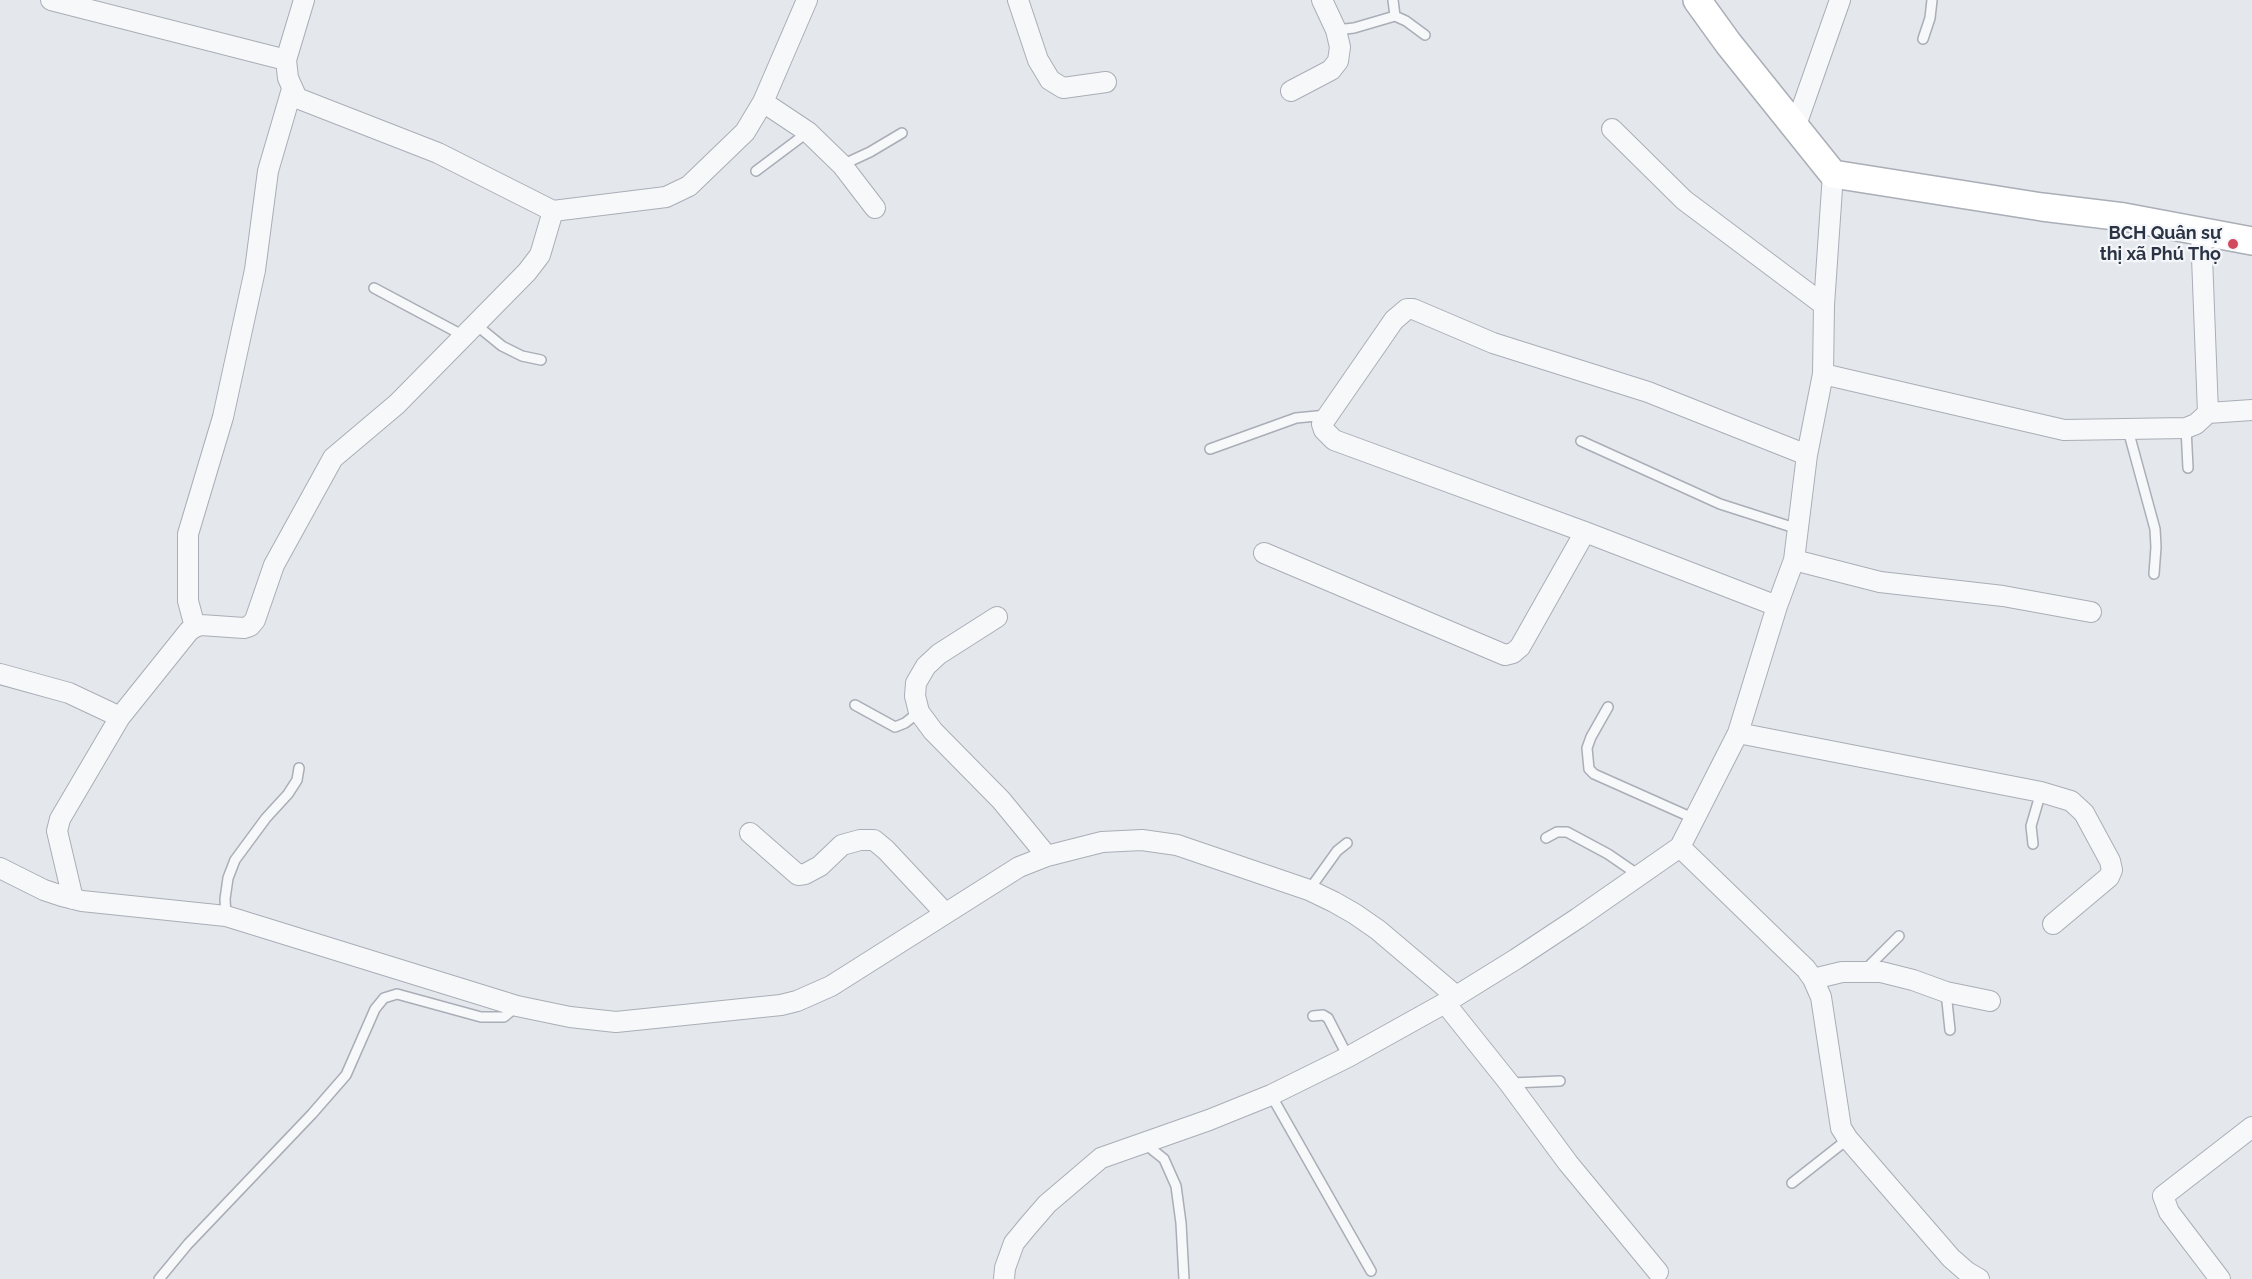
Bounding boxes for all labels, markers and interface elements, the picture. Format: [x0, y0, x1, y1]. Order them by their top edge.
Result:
place label: BCH Quân sự thị xã Phú Thọ [2100, 223, 2221, 266]
marker: BCH Quân sự thị xã Phú Thọ [2226, 237, 2240, 251]

